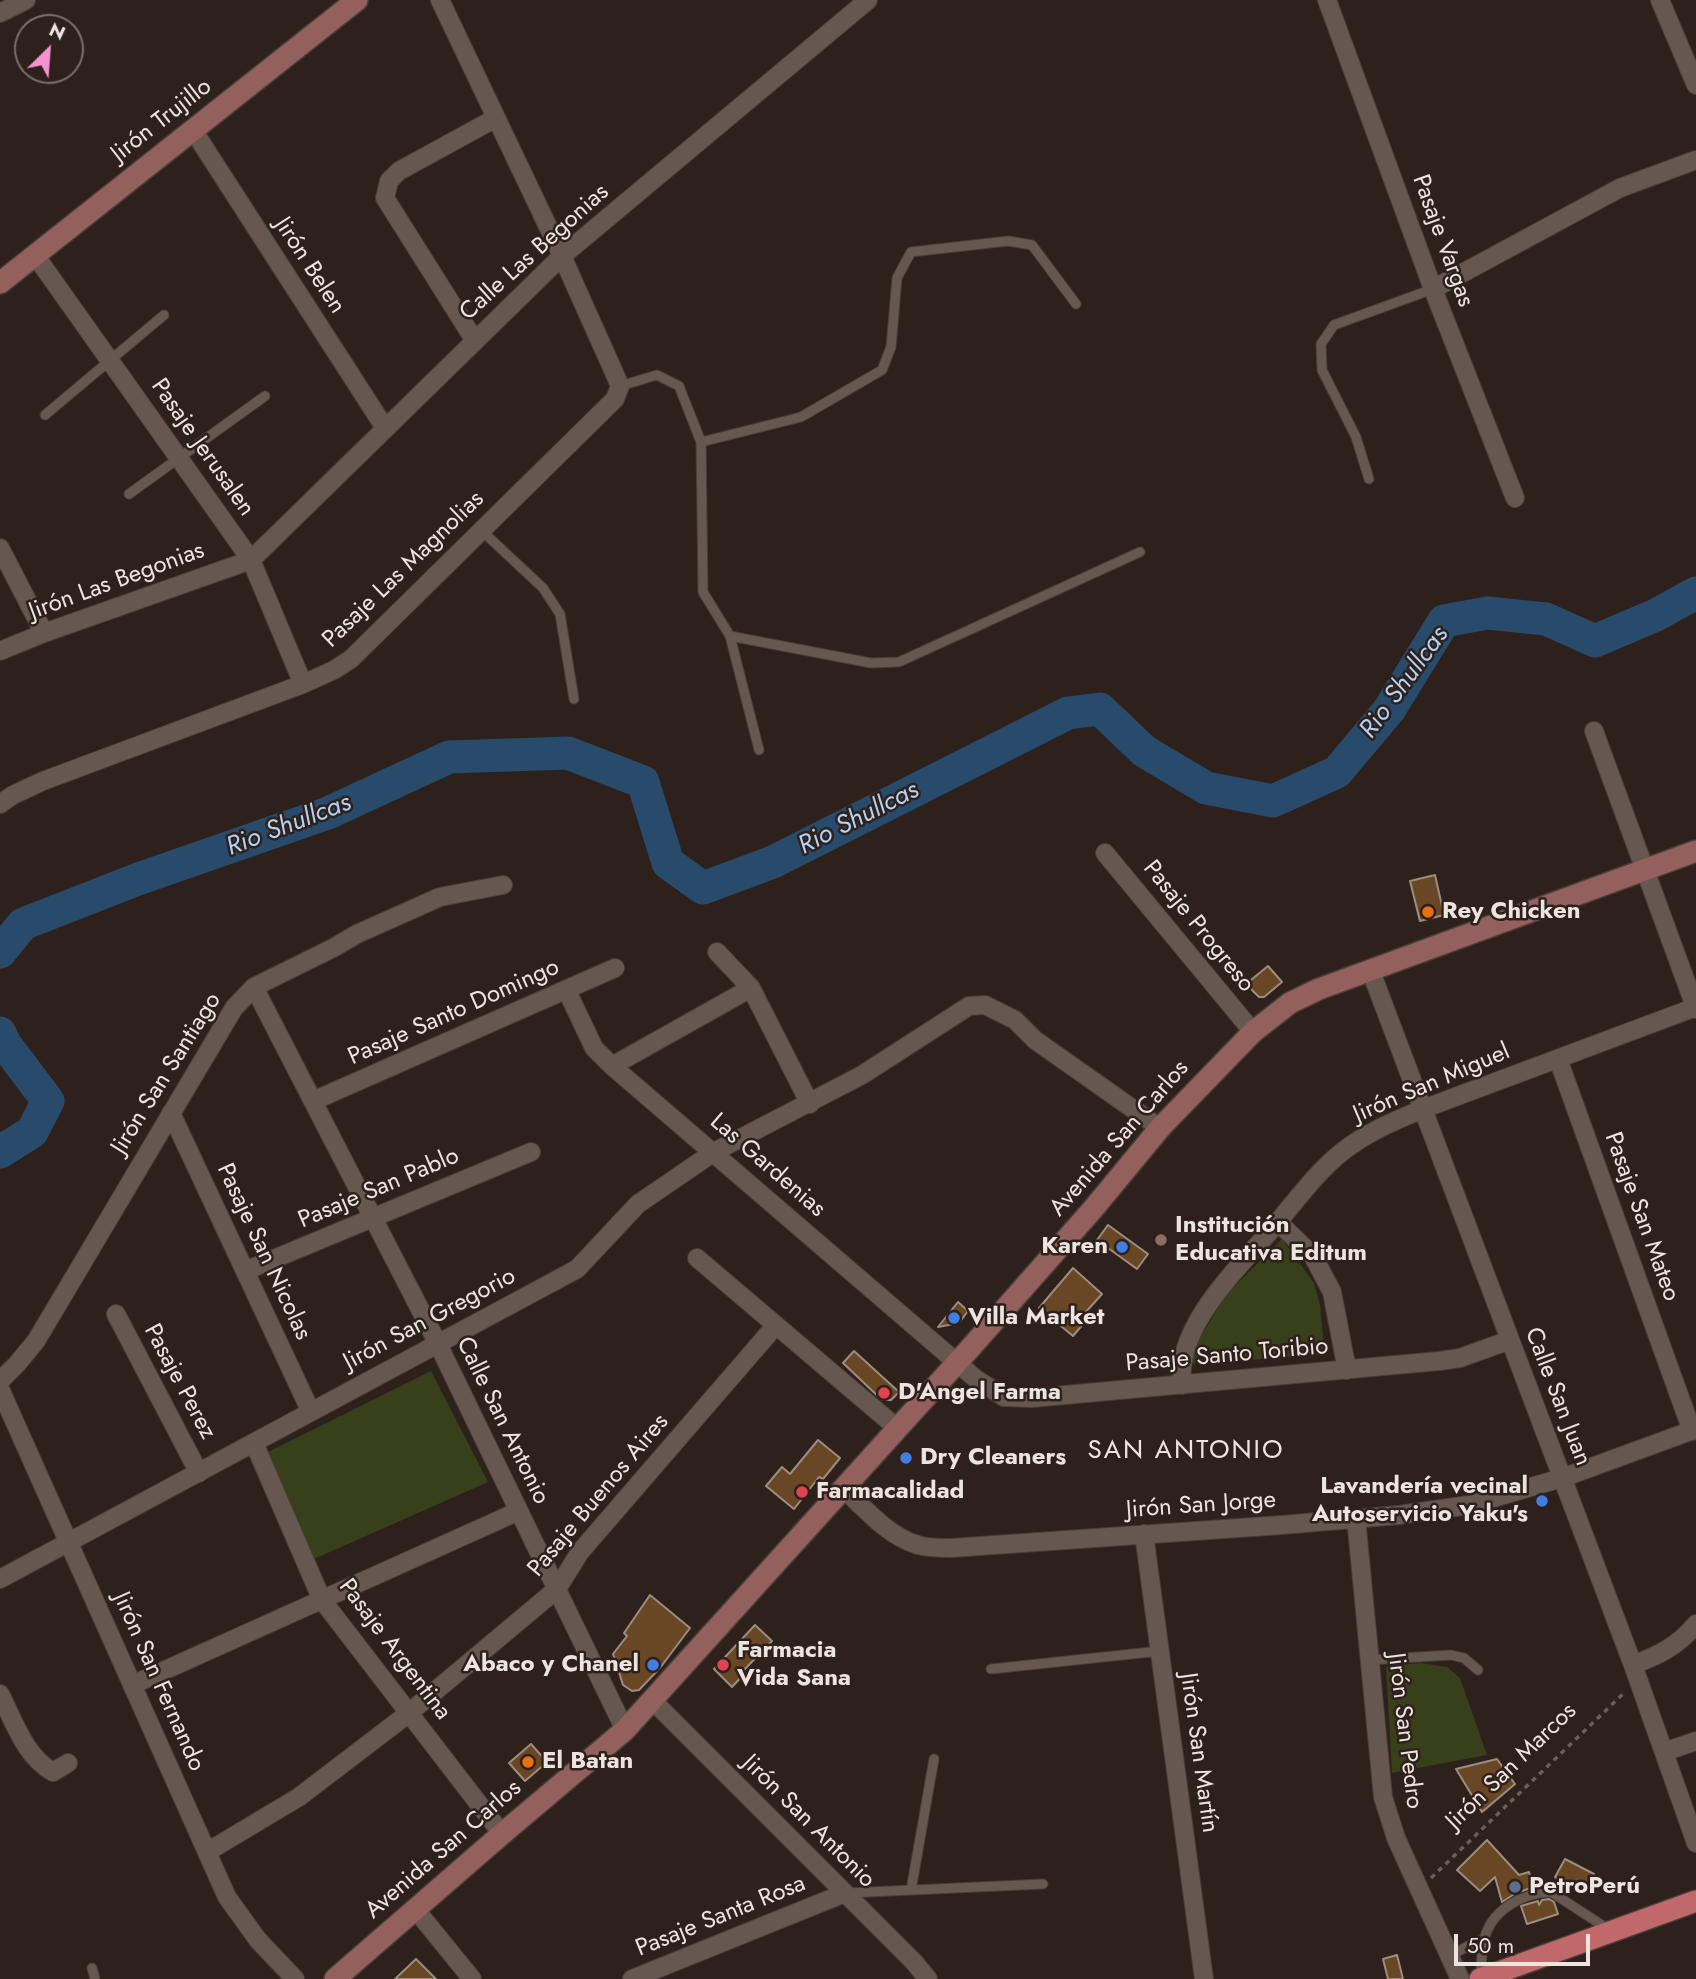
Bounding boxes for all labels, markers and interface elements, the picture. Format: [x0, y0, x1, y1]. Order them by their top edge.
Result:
north arrow [14, 14, 84, 84]
text: N [45, 16, 70, 47]
street label: Jirón Trujillo [106, 73, 218, 169]
street label: Pasaje Vargas [1405, 171, 1479, 311]
street label: Calle Las Begonias [455, 179, 615, 327]
street label: Jirón Belen [267, 212, 351, 320]
street label: Pasaje Jerusalen [144, 374, 260, 522]
street label: Pasaje Las Magnolias [317, 486, 491, 654]
street label: Jirón Las Begonias [25, 537, 209, 627]
water label: Rio Shullcas [1354, 621, 1456, 745]
water label: Rio Shullcas [794, 775, 924, 863]
water label: Rio Shullcas [222, 788, 356, 864]
street label: Pasaje Progreso [1136, 855, 1260, 999]
place label: Rey Chicken [1442, 898, 1581, 926]
marker: Rey Chicken [1420, 904, 1436, 920]
street label: Pasaje Santo Domingo [344, 954, 564, 1072]
street label: Jirón San Santiago [106, 988, 228, 1160]
street label: Jirón San Miguel [1349, 1038, 1515, 1130]
street label: Avenida San Carlos [1044, 1055, 1196, 1223]
street label: Las Gardenias [703, 1108, 831, 1224]
street label: Pasaje San Mateo [1597, 1129, 1685, 1305]
street label: Pasaje San Pablo [294, 1142, 464, 1236]
street label: Pasaje San Nicolas [210, 1159, 316, 1345]
place label: Institución Educativa Editum [1175, 1212, 1367, 1268]
marker: Institución Educativa Editum [1153, 1232, 1169, 1248]
place label: Karen [1041, 1233, 1108, 1261]
marker: Karen [1114, 1239, 1130, 1255]
street label: Jirón San Gregorio [339, 1263, 521, 1377]
place label: Villa Market [968, 1304, 1104, 1332]
marker: Villa Market [946, 1310, 962, 1326]
street label: Pasaje Perez [137, 1319, 221, 1445]
street label: Calle San Juan [1517, 1324, 1597, 1470]
street label: Calle San Antonio [449, 1333, 555, 1509]
street label: Pasaje Santo Toribio [1124, 1333, 1330, 1379]
place label: D'Angel Farma [898, 1379, 1061, 1407]
marker: D'Angel Farma [876, 1385, 892, 1401]
street label: Pasaje Buenos Aires [523, 1409, 675, 1583]
district label: SAN ANTONIO [1089, 1436, 1283, 1468]
place label: Dry Cleaners [920, 1444, 1066, 1472]
marker: Dry Cleaners [898, 1450, 914, 1466]
place label: Lavandería vecinal Autoservicio Yaku's [1312, 1473, 1528, 1529]
place label: Farmacalidad [816, 1478, 964, 1506]
marker: Farmacalidad [794, 1484, 810, 1500]
street label: Jirón San Jorge [1125, 1486, 1277, 1526]
marker: Lavandería vecinal Autoservicio Yaku's [1534, 1493, 1550, 1509]
street label: Pasaje Argentina [332, 1574, 456, 1726]
street label: Jirón San Fernando [106, 1588, 210, 1776]
place label: Farmacia Vida Sana [737, 1637, 851, 1693]
place label: Abaco y Chanel [463, 1651, 639, 1679]
street label: Jirón San Pedro [1380, 1651, 1428, 1811]
marker: Abaco y Chanel [645, 1657, 661, 1673]
marker: Farmacia Vida Sana [715, 1657, 731, 1673]
street label: Jirón San Martín [1173, 1671, 1223, 1835]
street label: Jirón San Marcos [1441, 1697, 1583, 1837]
place label: El Batan [542, 1748, 633, 1776]
street label: Jirón San Antonio [735, 1749, 881, 1895]
marker: El Batan [520, 1754, 536, 1770]
street label: Avenida San Carlos [360, 1774, 528, 1926]
street label: Pasaje Santa Rosa [632, 1870, 810, 1964]
place label: PetroPerú [1529, 1873, 1640, 1901]
marker: PetroPerú [1507, 1879, 1523, 1895]
scale bar [1458, 1920, 1594, 1964]
text: 50 m [1467, 1931, 1514, 1961]

